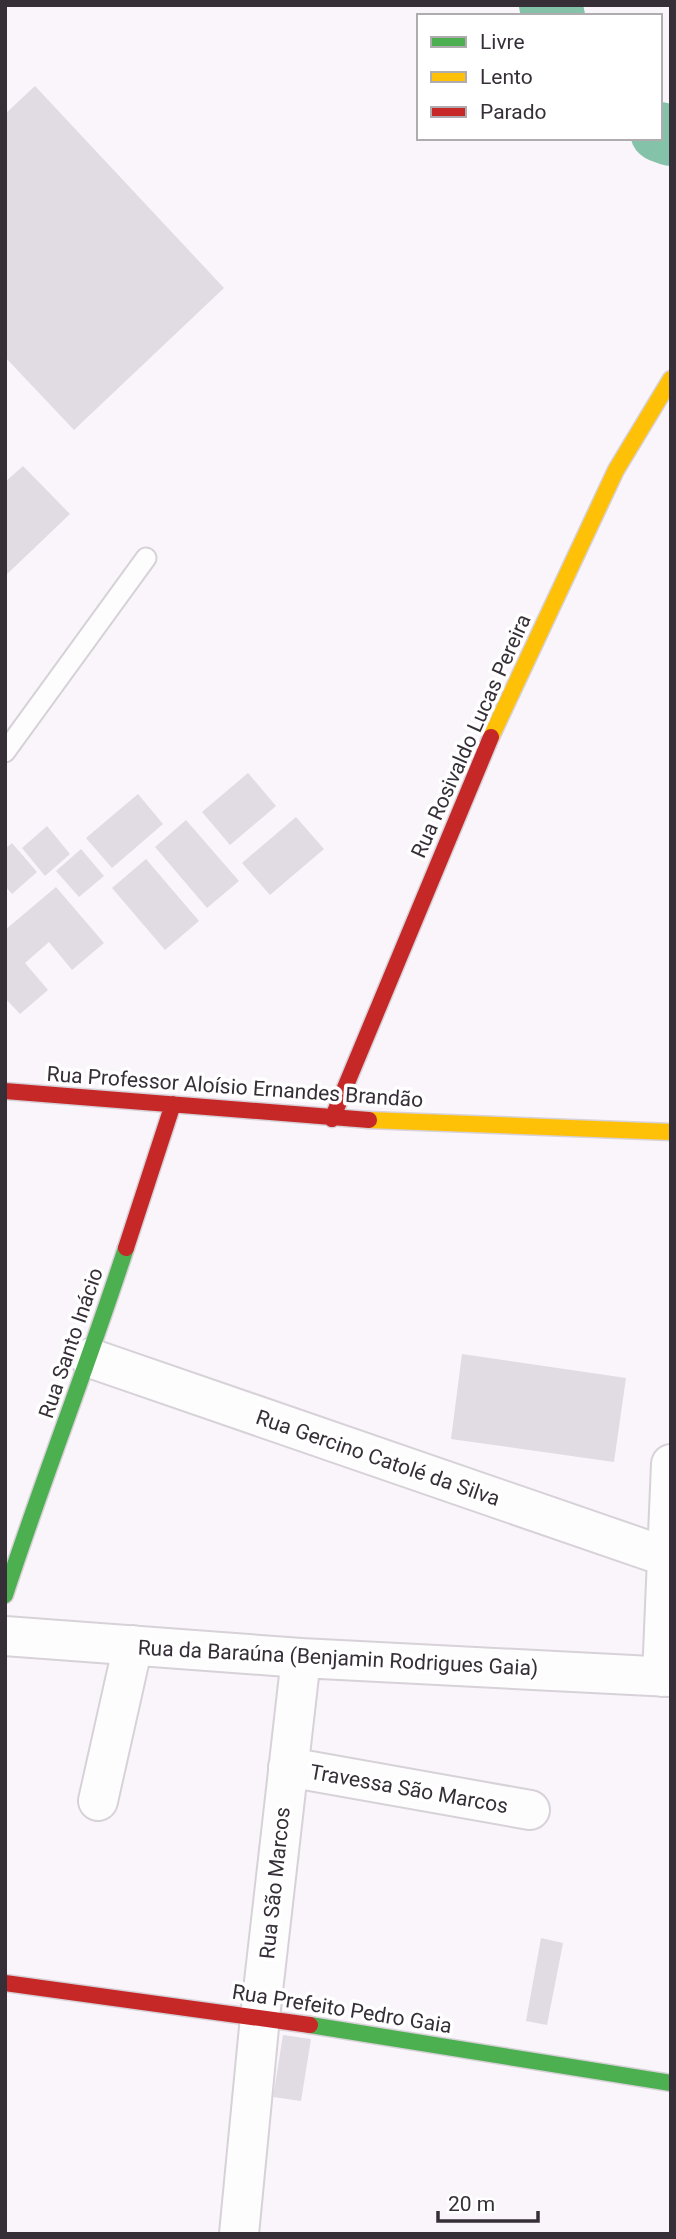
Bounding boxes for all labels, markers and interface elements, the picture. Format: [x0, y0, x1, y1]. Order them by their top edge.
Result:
legend [417, 14, 662, 140]
text: Livre [480, 30, 525, 54]
text: Lento [480, 65, 533, 89]
text: Parado [480, 100, 547, 124]
street label: Rua Rosivaldo Lucas Pereira [406, 611, 536, 861]
street label: Rua Professor Aloísio Ernandes Brandão [46, 1062, 424, 1112]
street label: Rua Santo Inácio [34, 1265, 108, 1421]
street label: Rua Gercino Catolé da Silva [253, 1405, 503, 1511]
street label: Rua da Baraúna (Benjamin Rodrigues Gaia) [137, 1636, 539, 1680]
street label: Travessa São Marcos [308, 1760, 510, 1818]
street label: Rua São Marcos [255, 1806, 295, 1960]
street label: Rua Prefeito Pedro Gaia [230, 1980, 454, 2038]
scale bar [438, 2180, 538, 2224]
text: 20 m [448, 2192, 495, 2216]

